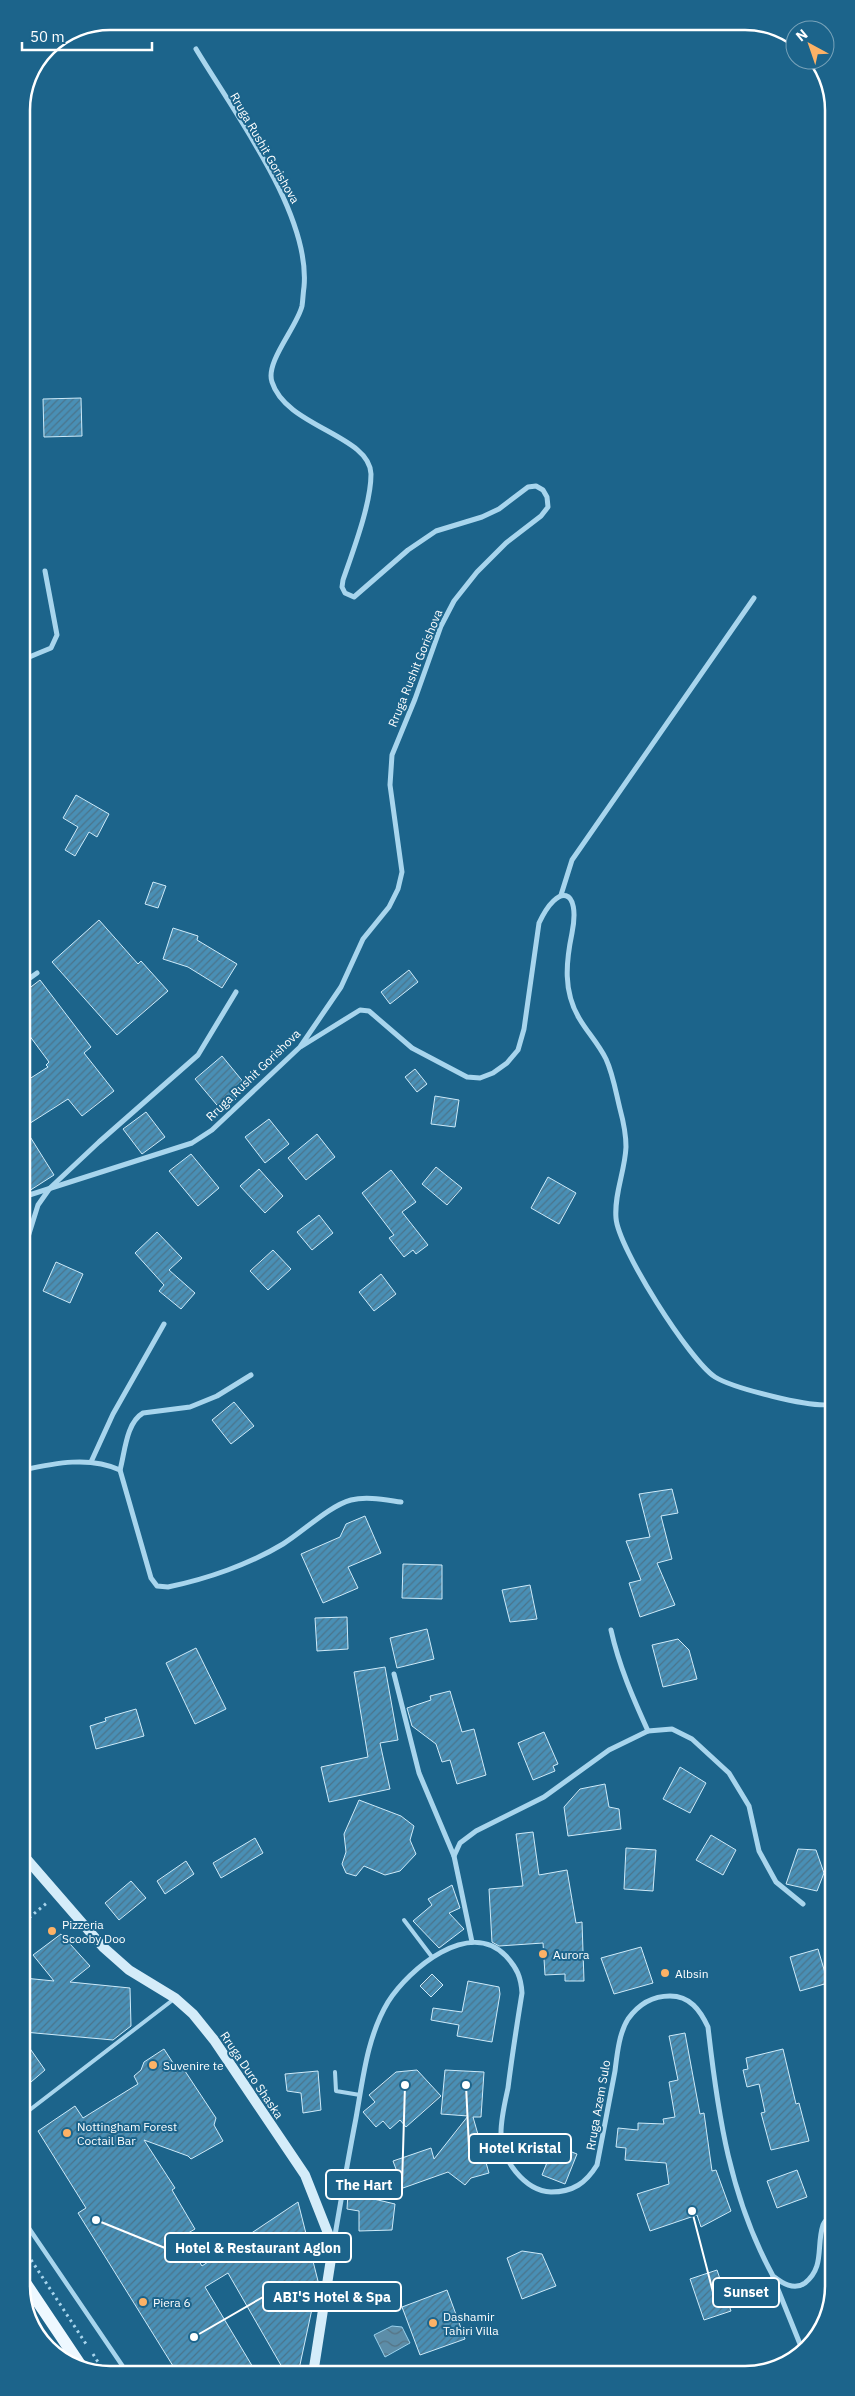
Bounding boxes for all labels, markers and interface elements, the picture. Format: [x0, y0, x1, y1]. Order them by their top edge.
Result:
scale bar [22, 20, 152, 52]
north arrow [785, 20, 835, 70]
text: N [792, 25, 811, 45]
text: 50 m [30, 27, 65, 46]
street label: Rruga Rushit Gorishova [227, 90, 303, 207]
street label: Rruga Rushit Gorishova [385, 606, 446, 729]
street label: Rruga Rushit Gorishova [203, 1026, 304, 1124]
place label: Pizzeria Scooby Doo [62, 1917, 126, 1946]
marker: Pizzeria Scooby Doo [46, 1925, 58, 1937]
place label: Aurora [553, 1947, 590, 1962]
marker: Aurora [537, 1948, 549, 1960]
place label: Albsin [675, 1966, 709, 1981]
marker: Albsin [659, 1967, 671, 1979]
street label: Rruga Duro Shaska [217, 2029, 287, 2122]
place label: Suvenire te [163, 2058, 224, 2073]
street label: Rruga Azem Sulo [583, 2058, 613, 2151]
marker: Suvenire te [147, 2059, 159, 2071]
place label: Nottingham Forest Coctail Bar [77, 2119, 177, 2148]
marker: Nottingham Forest Coctail Bar [61, 2127, 73, 2139]
callout: Hotel Kristal [469, 2134, 571, 2163]
text: Hotel Kristal [479, 2139, 561, 2157]
callout: The Hart [326, 2170, 402, 2199]
text: The Hart [336, 2176, 392, 2194]
callout: Hotel & Restaurant Aglon [165, 2233, 351, 2262]
text: Hotel & Restaurant Aglon [175, 2239, 341, 2257]
callout: Sunset [713, 2278, 779, 2307]
callout: ABI'S Hotel & Spa [263, 2282, 401, 2311]
text: Sunset [723, 2283, 769, 2301]
text: ABI'S Hotel & Spa [273, 2288, 391, 2306]
place label: Piera 6 [153, 2295, 191, 2310]
marker: Piera 6 [137, 2296, 149, 2308]
place label: Dashamir Tahiri Villa [443, 2309, 499, 2338]
marker: Dashamir Tahiri Villa [427, 2317, 439, 2329]

